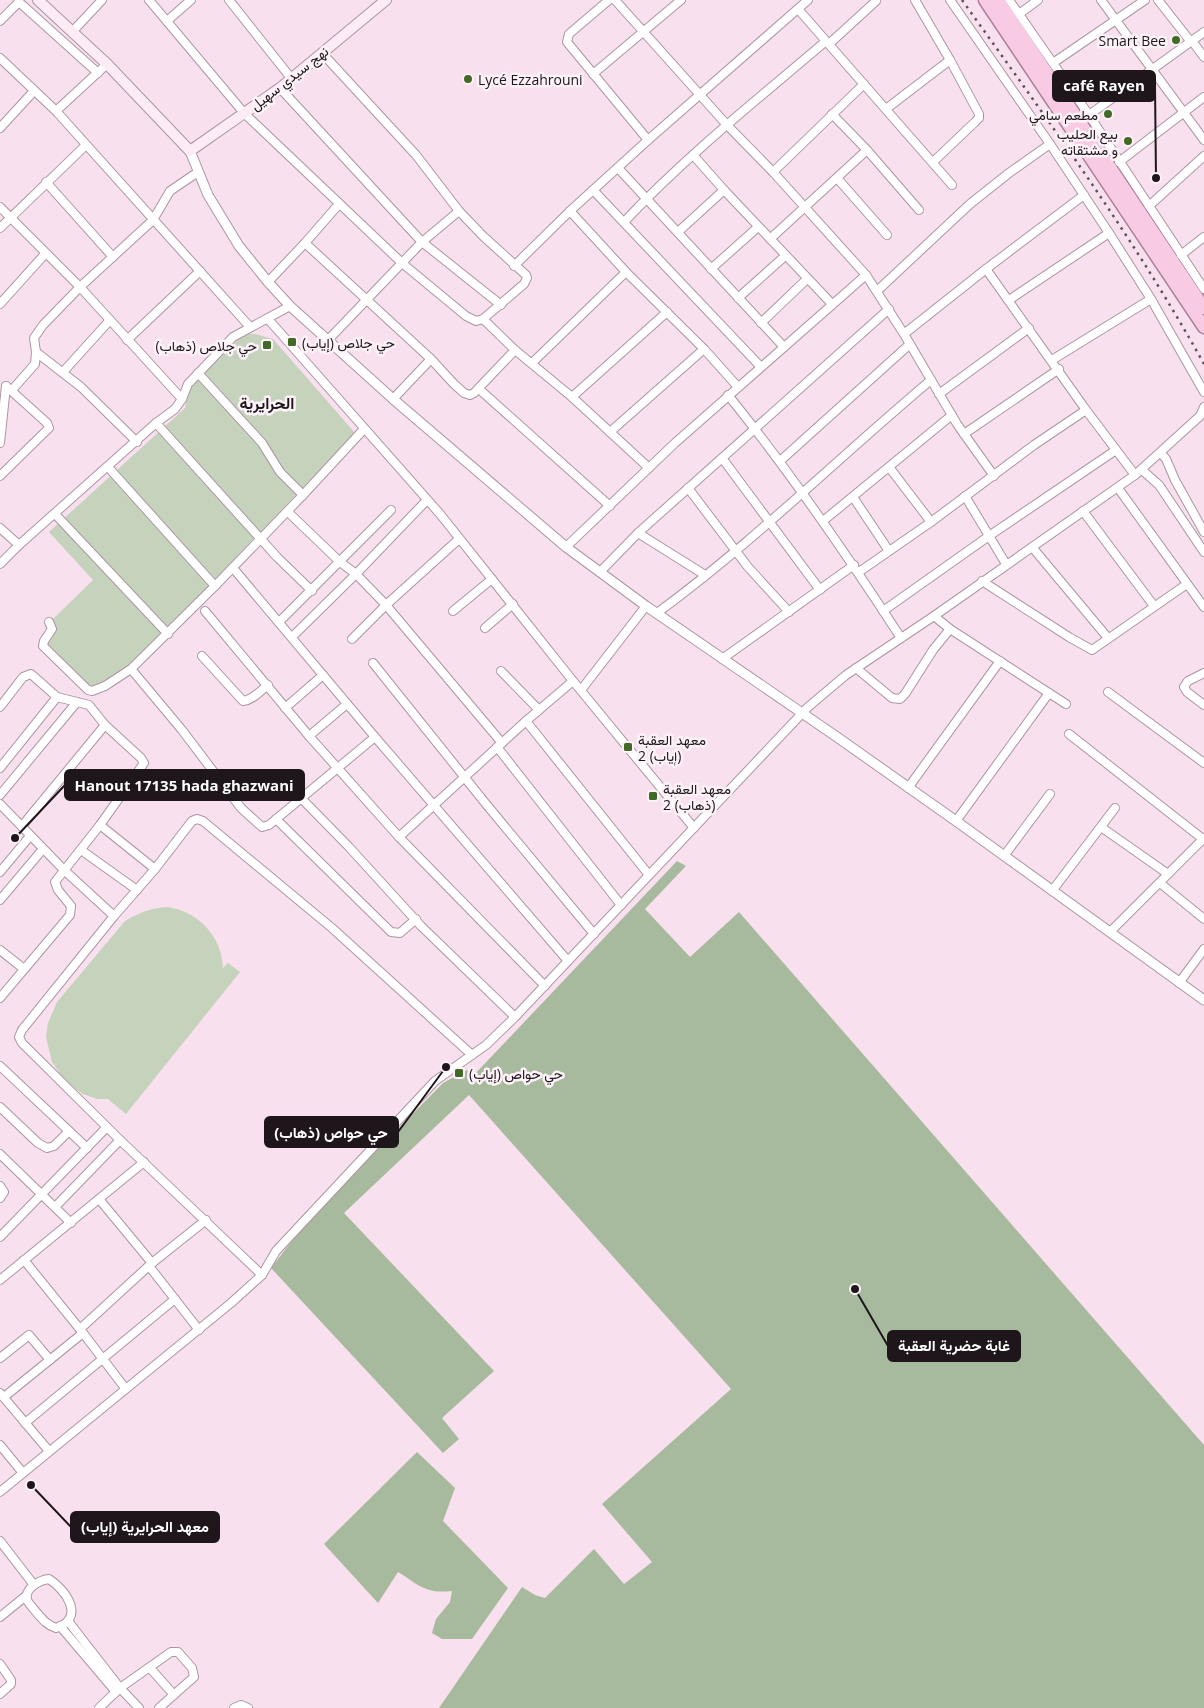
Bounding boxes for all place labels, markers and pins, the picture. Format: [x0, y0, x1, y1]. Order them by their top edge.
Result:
place label: Smart Bee [1098, 31, 1166, 50]
marker: Smart Bee [1170, 34, 1182, 46]
place label: Lycé Ezzahrouni [478, 70, 583, 89]
callout: café Rayen [1053, 71, 1155, 101]
marker: Lycé Ezzahrouni [462, 73, 474, 85]
place label: مطعم سامي [1029, 105, 1098, 127]
marker: مطعم سامي [1102, 108, 1114, 120]
place label: بيع الحليب و مشتقاته [1057, 124, 1118, 159]
marker: بيع الحليب و مشتقاته [1122, 135, 1134, 147]
place label: حي جلاص (إياب) [302, 333, 395, 355]
place label: حي جلاص (ذهاب) [155, 336, 257, 358]
marker: حي جلاص (إياب) [286, 336, 298, 348]
marker: حي جلاص (ذهاب) [261, 339, 273, 351]
place label: معهد العقبة 2 (إياب) [638, 730, 706, 766]
marker: معهد العقبة 2 (إياب) [622, 741, 634, 753]
callout: Hanout 17135 hada ghazwani [65, 770, 304, 800]
place label: معهد العقبة 2 (ذهاب) [663, 779, 731, 814]
marker: معهد العقبة 2 (ذهاب) [647, 790, 659, 802]
place label: حي حواص (إياب) [469, 1064, 563, 1086]
marker: حي حواص (إياب) [453, 1067, 465, 1079]
callout: حي حواص (ذهاب) [265, 1117, 398, 1147]
callout: غابة حضرية العقبة [888, 1331, 1020, 1361]
callout: معهد الحرايرية (إياب) [71, 1512, 219, 1542]

